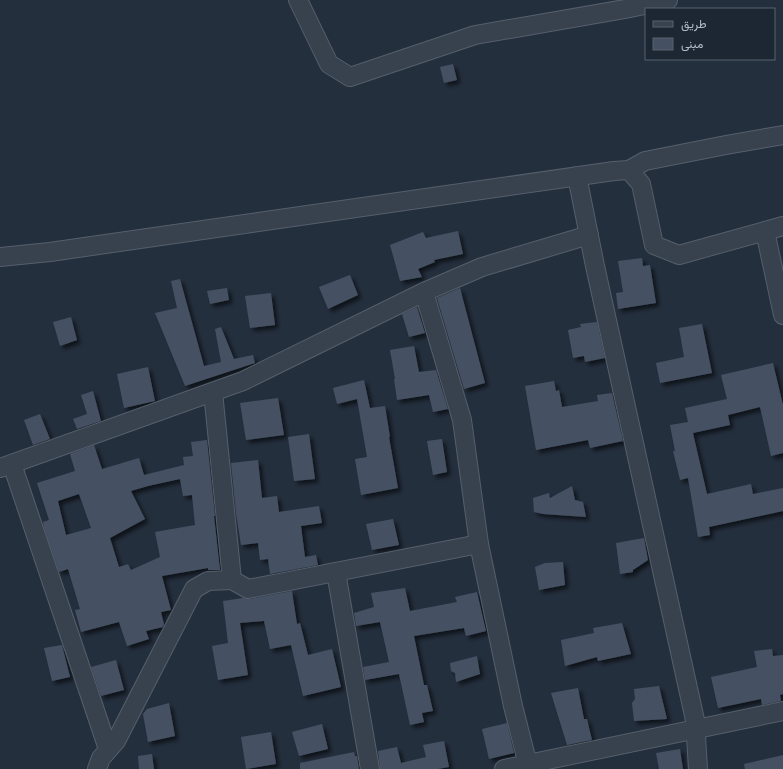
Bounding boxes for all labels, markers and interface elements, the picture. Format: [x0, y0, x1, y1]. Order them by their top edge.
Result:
legend [645, 8, 775, 60]
text: طريق [681, 16, 707, 32]
text: مبنى [681, 36, 703, 52]

